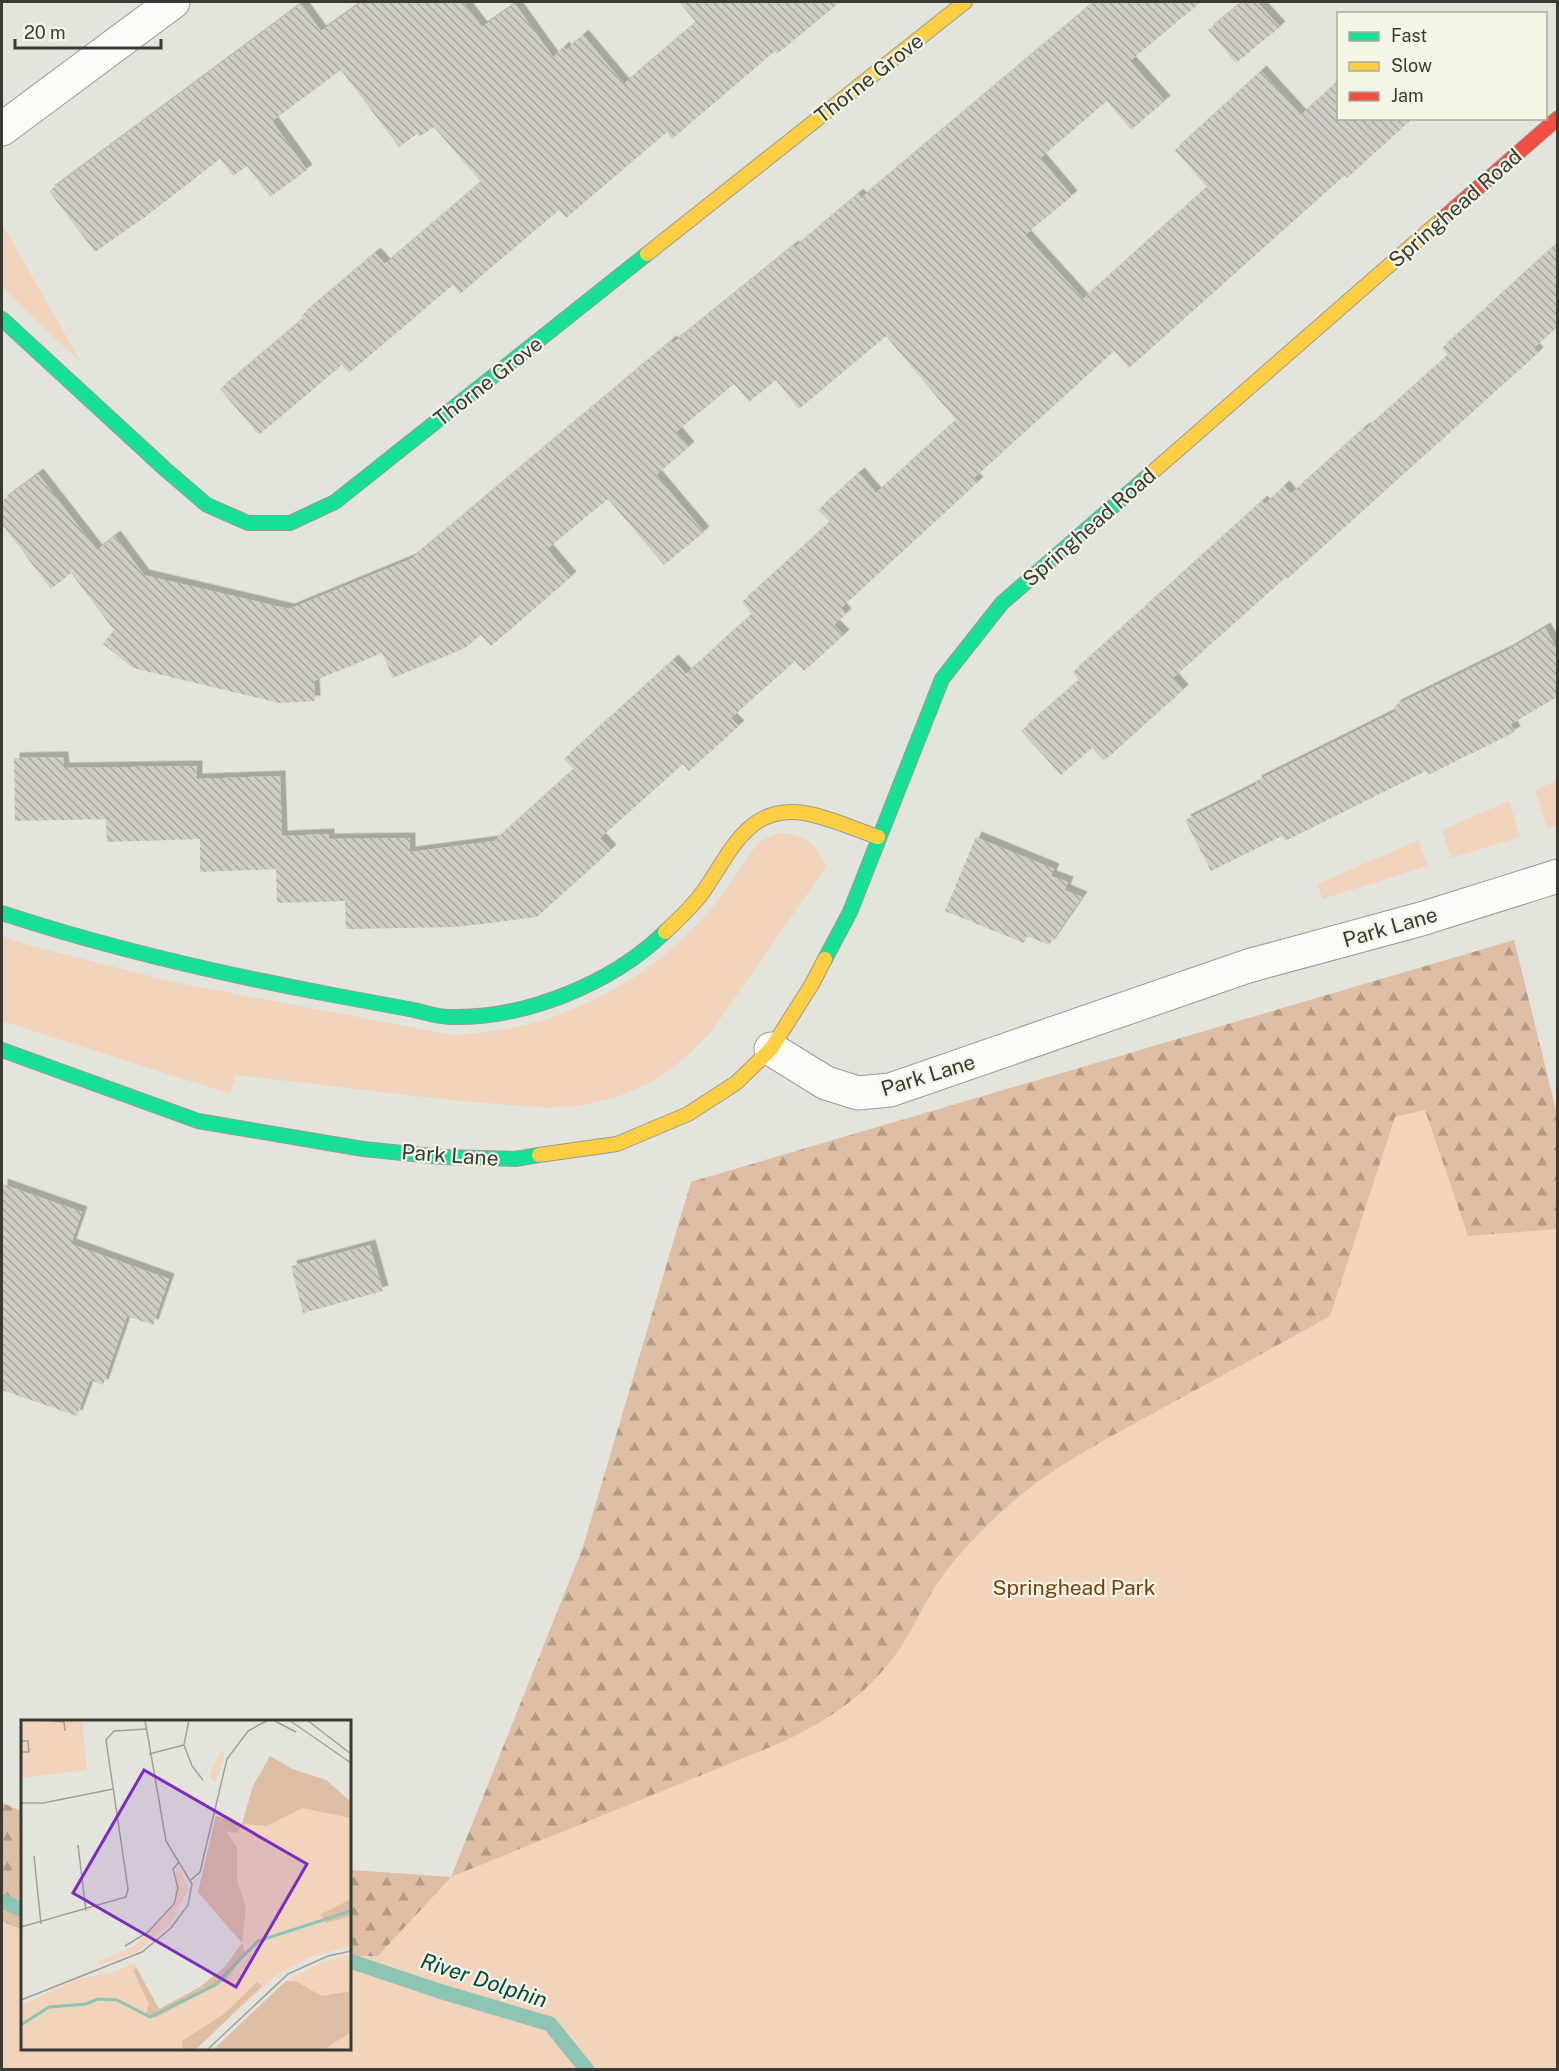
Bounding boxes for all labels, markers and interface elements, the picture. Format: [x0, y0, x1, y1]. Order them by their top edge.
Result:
scale bar [15, 12, 160, 50]
legend [1337, 12, 1547, 120]
text: 20 m [24, 22, 66, 43]
text: Fast [1391, 25, 1427, 46]
street label: Thorne Grove [810, 28, 928, 128]
text: Slow [1391, 55, 1432, 76]
text: Jam [1391, 85, 1424, 106]
street label: Springhead Road [1383, 143, 1527, 273]
street label: Thorne Grove [429, 331, 547, 431]
street label: Springhead Road [1017, 462, 1161, 592]
street label: Park Lane [1340, 902, 1440, 952]
street label: Park Lane [878, 1049, 978, 1101]
street label: Park Lane [401, 1139, 499, 1171]
park label: Springhead Park [992, 1575, 1156, 1600]
inset map [21, 1720, 351, 2050]
water label: River Dolphin [417, 1947, 551, 2013]

